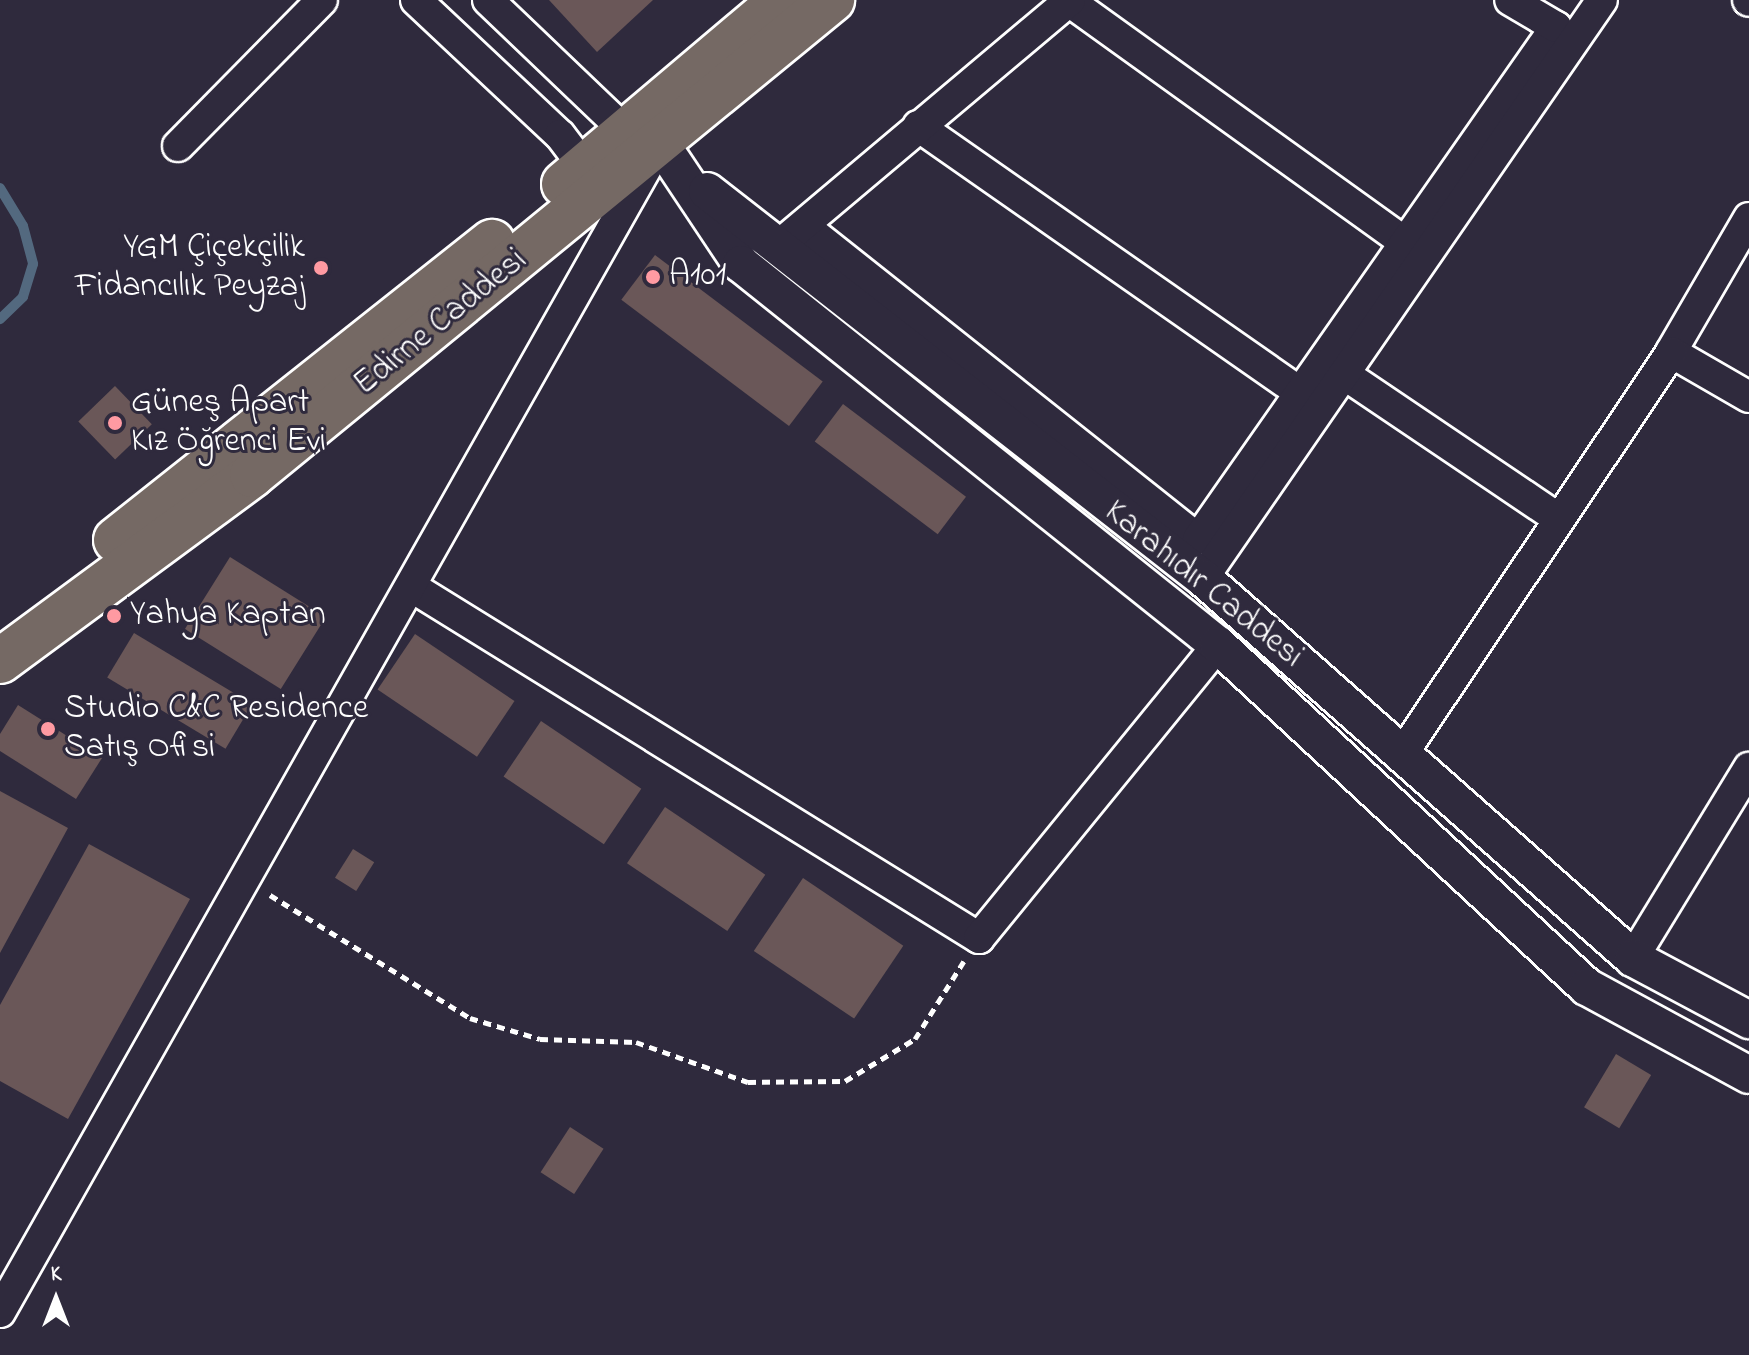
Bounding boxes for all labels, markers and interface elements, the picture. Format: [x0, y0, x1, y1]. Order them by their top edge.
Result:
place label: YGM Çiçekçilik Fidancılık Peyzaj [75, 228, 305, 308]
street label: Edirne Caddesi [346, 241, 536, 405]
place label: A101 [669, 257, 726, 297]
marker: YGM Çiçekçilik Fidancılık Peyzaj [312, 259, 330, 277]
marker: A101 [644, 268, 662, 286]
place label: Güneş Apart Kız Öğrenci Evi [131, 383, 326, 462]
marker: Güneş Apart Kız Öğrenci Evi [106, 414, 124, 432]
street label: Karahıdır Caddesi [1095, 492, 1311, 678]
place label: Yahya Kaptan [130, 596, 326, 636]
marker: Yahya Kaptan [105, 607, 123, 625]
place label: Studio C&C Residence Satış Ofisi [64, 689, 368, 768]
marker: Studio C&C Residence Satış Ofisi [39, 720, 57, 738]
north arrow [16, 1259, 96, 1339]
text: K [51, 1259, 61, 1291]

